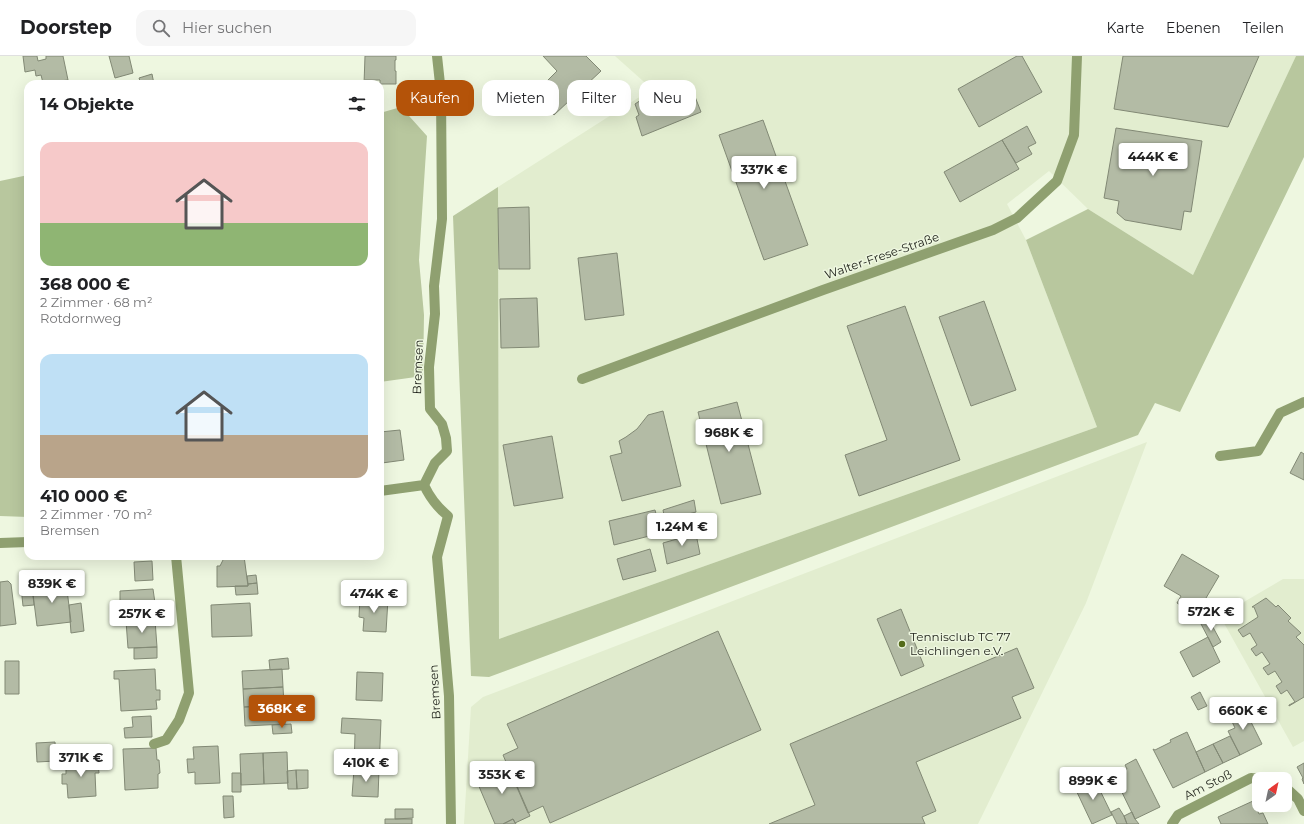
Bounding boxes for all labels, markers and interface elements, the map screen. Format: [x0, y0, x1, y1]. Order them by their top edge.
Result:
search box [136, 10, 416, 46]
text: Doorstep [20, 16, 112, 39]
icon: search [150, 17, 172, 39]
text: Hier suchen [182, 18, 272, 37]
text: Karte [1106, 19, 1144, 37]
text: Ebenen [1166, 19, 1221, 37]
text: Teilen [1243, 19, 1284, 37]
chip: Kaufen [396, 80, 474, 116]
chip: Mieten [482, 80, 559, 116]
chip: Filter [567, 80, 631, 116]
chip: Neu [639, 80, 696, 116]
icon: filters [346, 93, 368, 115]
text: 14 Objekte [40, 94, 134, 114]
pin: 444K € [1120, 143, 1186, 177]
text: 444K € [1128, 148, 1178, 164]
pin: 337K € [731, 156, 797, 190]
text: 337K € [740, 161, 788, 177]
icon: home [168, 168, 240, 240]
street label: Walter-Frese-Straße [823, 229, 941, 282]
text: 368 000 € [40, 274, 130, 294]
text: 2 Zimmer · 68 m² [40, 294, 153, 310]
text: Rotdornweg [40, 310, 121, 326]
street label: Bremsen [409, 339, 426, 395]
icon: home [168, 380, 240, 452]
pin: 968K € [696, 419, 762, 453]
text: 968K € [705, 424, 753, 440]
text: 410 000 € [40, 486, 128, 506]
text: 2 Zimmer · 70 m² [40, 506, 152, 522]
pin: 1.24M € [645, 513, 719, 547]
text: 1.24M € [656, 518, 708, 534]
text: Bremsen [40, 522, 99, 538]
pin: 839K € [19, 570, 85, 604]
text: 839K € [28, 575, 76, 591]
pin: 474K € [341, 580, 407, 614]
text: 474K € [350, 585, 398, 601]
pin: 572K € [1178, 598, 1244, 632]
pin: 257K € [109, 600, 175, 634]
text: 572K € [1187, 603, 1235, 619]
text: 257K € [118, 605, 166, 621]
place label: Tennisclub TC 77 Leichlingen e.V. [910, 629, 1011, 658]
marker: Tennisclub TC 77 Leichlingen e.V. [897, 639, 907, 649]
street label: Bremsen [426, 664, 443, 720]
pin: 368K € [249, 695, 315, 729]
pin: 660K € [1210, 697, 1276, 731]
text: 368K € [258, 700, 306, 716]
text: 660K € [1218, 702, 1268, 718]
pin: 371K € [48, 744, 114, 778]
text: 371K € [59, 749, 103, 765]
pin: 410K € [333, 749, 399, 783]
text: 410K € [343, 754, 389, 770]
pin: 353K € [469, 761, 535, 795]
text: 353K € [479, 766, 525, 782]
street label: Am Stoß [1181, 766, 1234, 803]
pin: 899K € [1060, 767, 1126, 801]
text: 899K € [1069, 772, 1117, 788]
north arrow [1252, 772, 1292, 812]
map controls [1252, 772, 1292, 812]

